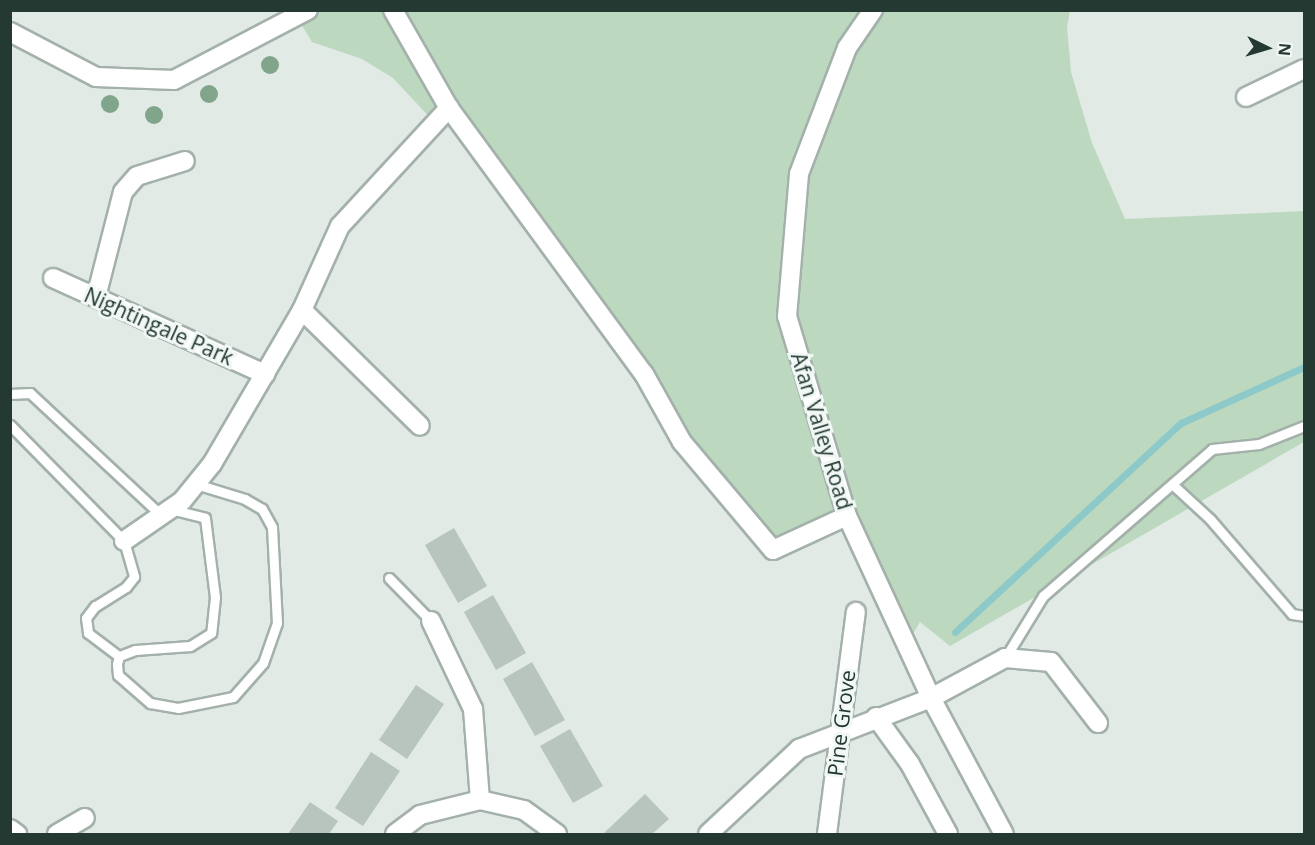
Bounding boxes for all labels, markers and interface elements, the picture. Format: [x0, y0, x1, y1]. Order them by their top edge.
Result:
north arrow [1237, 18, 1297, 78]
text: N [1273, 42, 1296, 57]
street label: Nightingale Park [81, 282, 237, 370]
street label: Afan Valley Road [786, 349, 858, 513]
street label: Pine Grove [822, 668, 860, 778]

